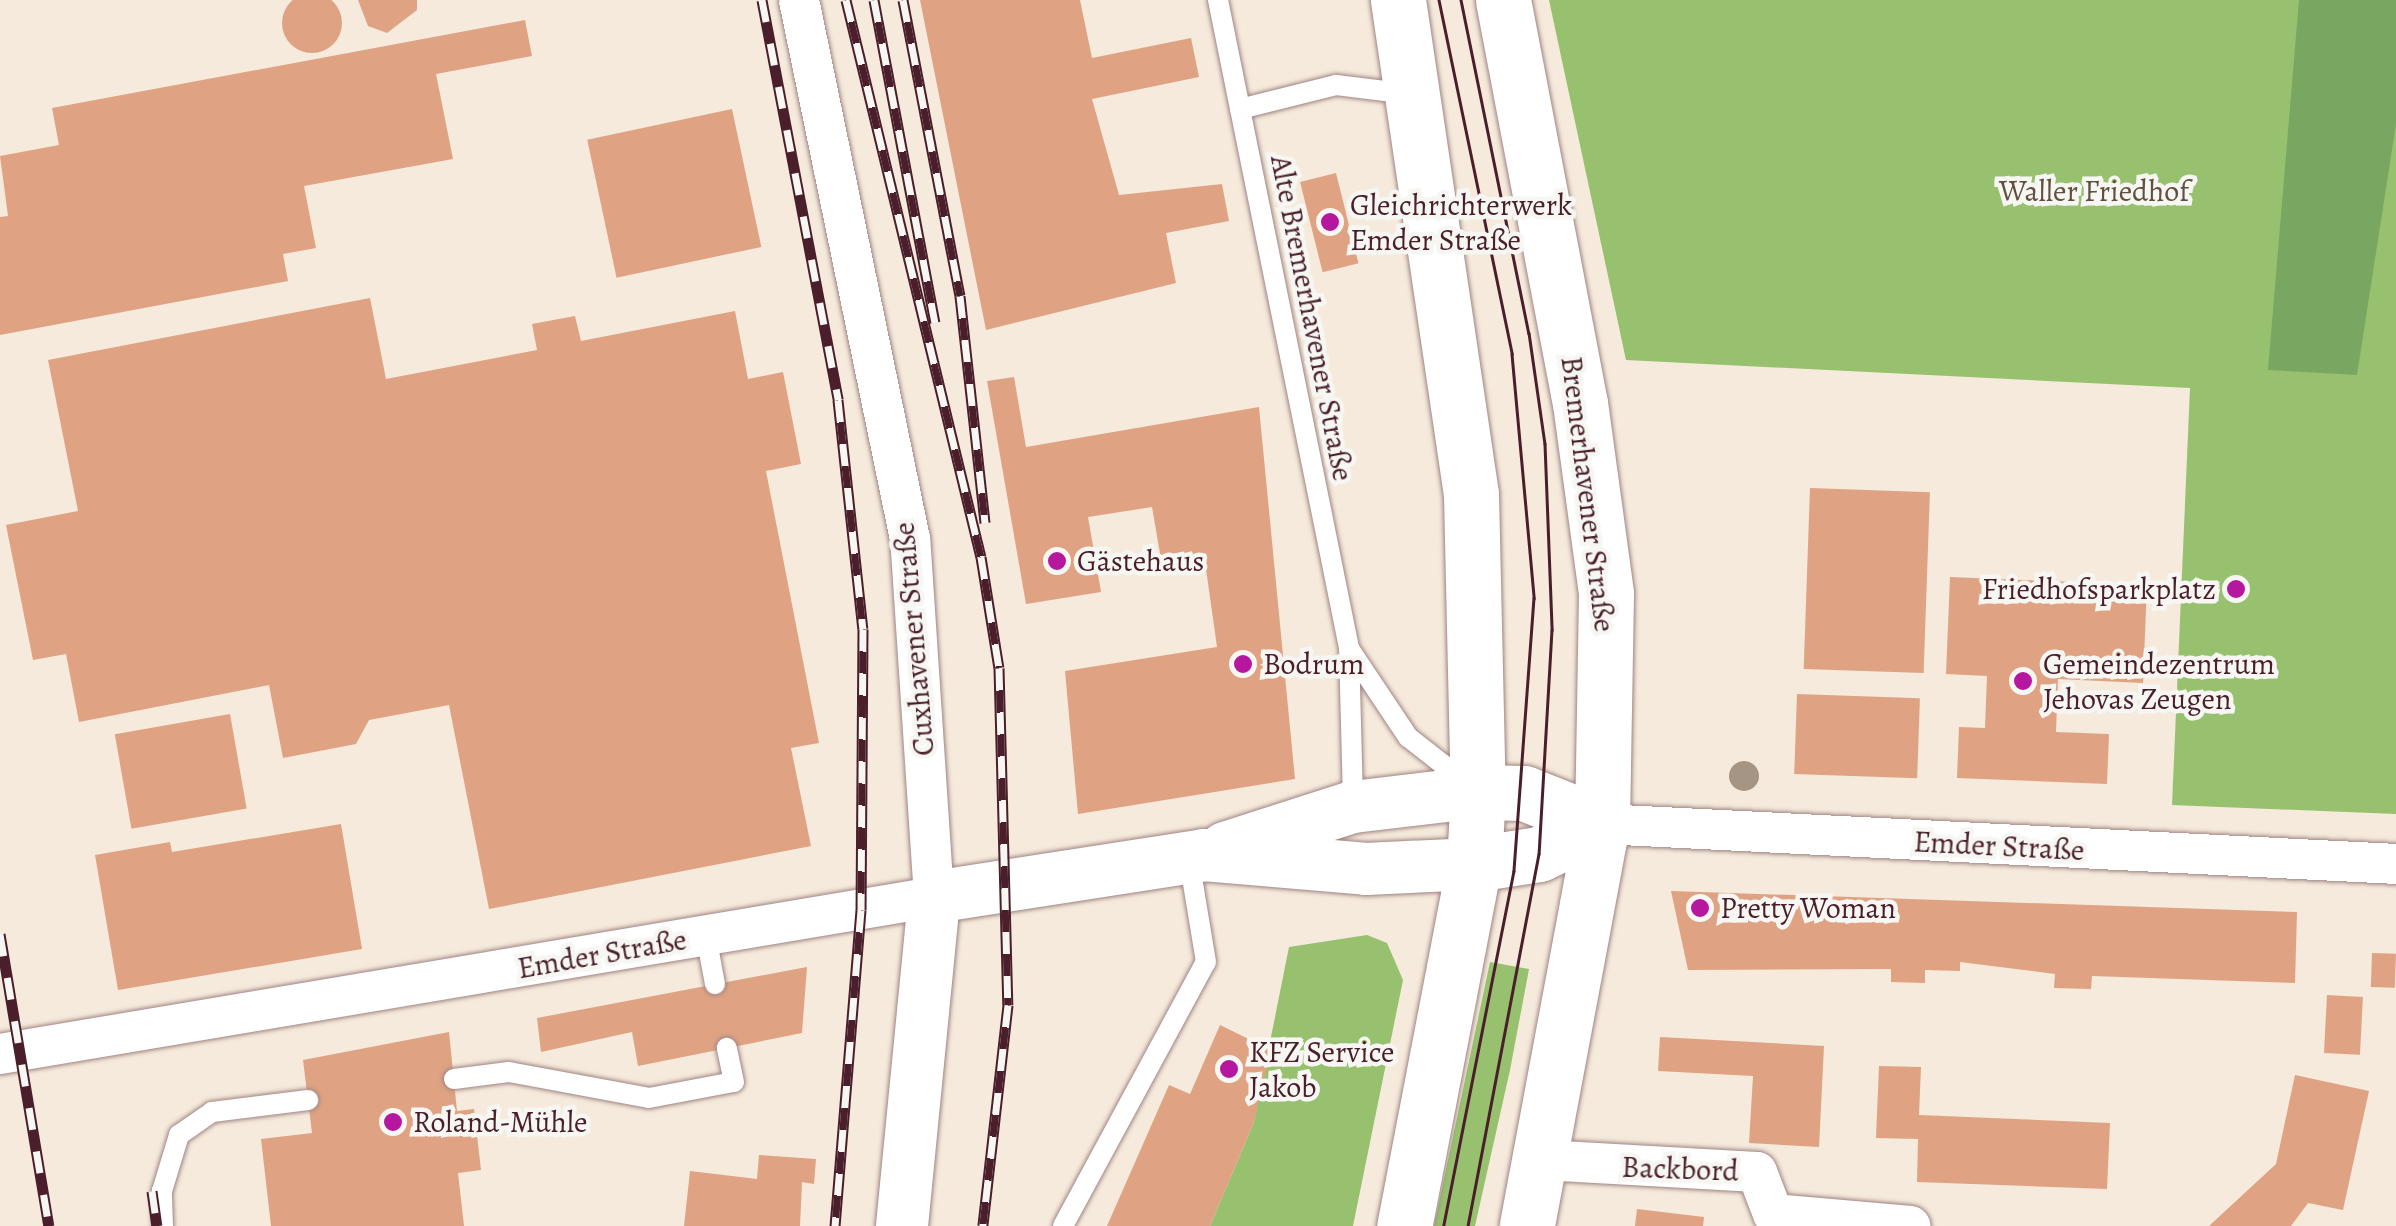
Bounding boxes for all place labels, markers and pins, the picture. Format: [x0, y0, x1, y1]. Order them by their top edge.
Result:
place label: Gleichrichterwerk Emder Straße [1350, 187, 1572, 258]
marker: Gleichrichterwerk Emder Straße [1319, 211, 1341, 233]
place label: Gästehaus [1077, 543, 1204, 579]
marker: Gästehaus [1046, 550, 1068, 572]
place label: Friedhofsparkplatz [1982, 571, 2216, 607]
marker: Friedhofsparkplatz [2225, 578, 2247, 600]
place label: Bodrum [1263, 646, 1364, 682]
place label: Gemeindezentrum Jehovas Zeugen [2043, 646, 2275, 716]
marker: Bodrum [1232, 653, 1254, 675]
marker: Gemeindezentrum Jehovas Zeugen [2012, 670, 2034, 692]
place label: Pretty Woman [1720, 890, 1896, 926]
marker: Pretty Woman [1689, 897, 1711, 919]
place label: KFZ Service Jakob [1249, 1034, 1394, 1104]
marker: KFZ Service Jakob [1218, 1058, 1240, 1080]
place label: Roland-Mühle [413, 1104, 588, 1140]
marker: Roland-Mühle [382, 1111, 404, 1133]

